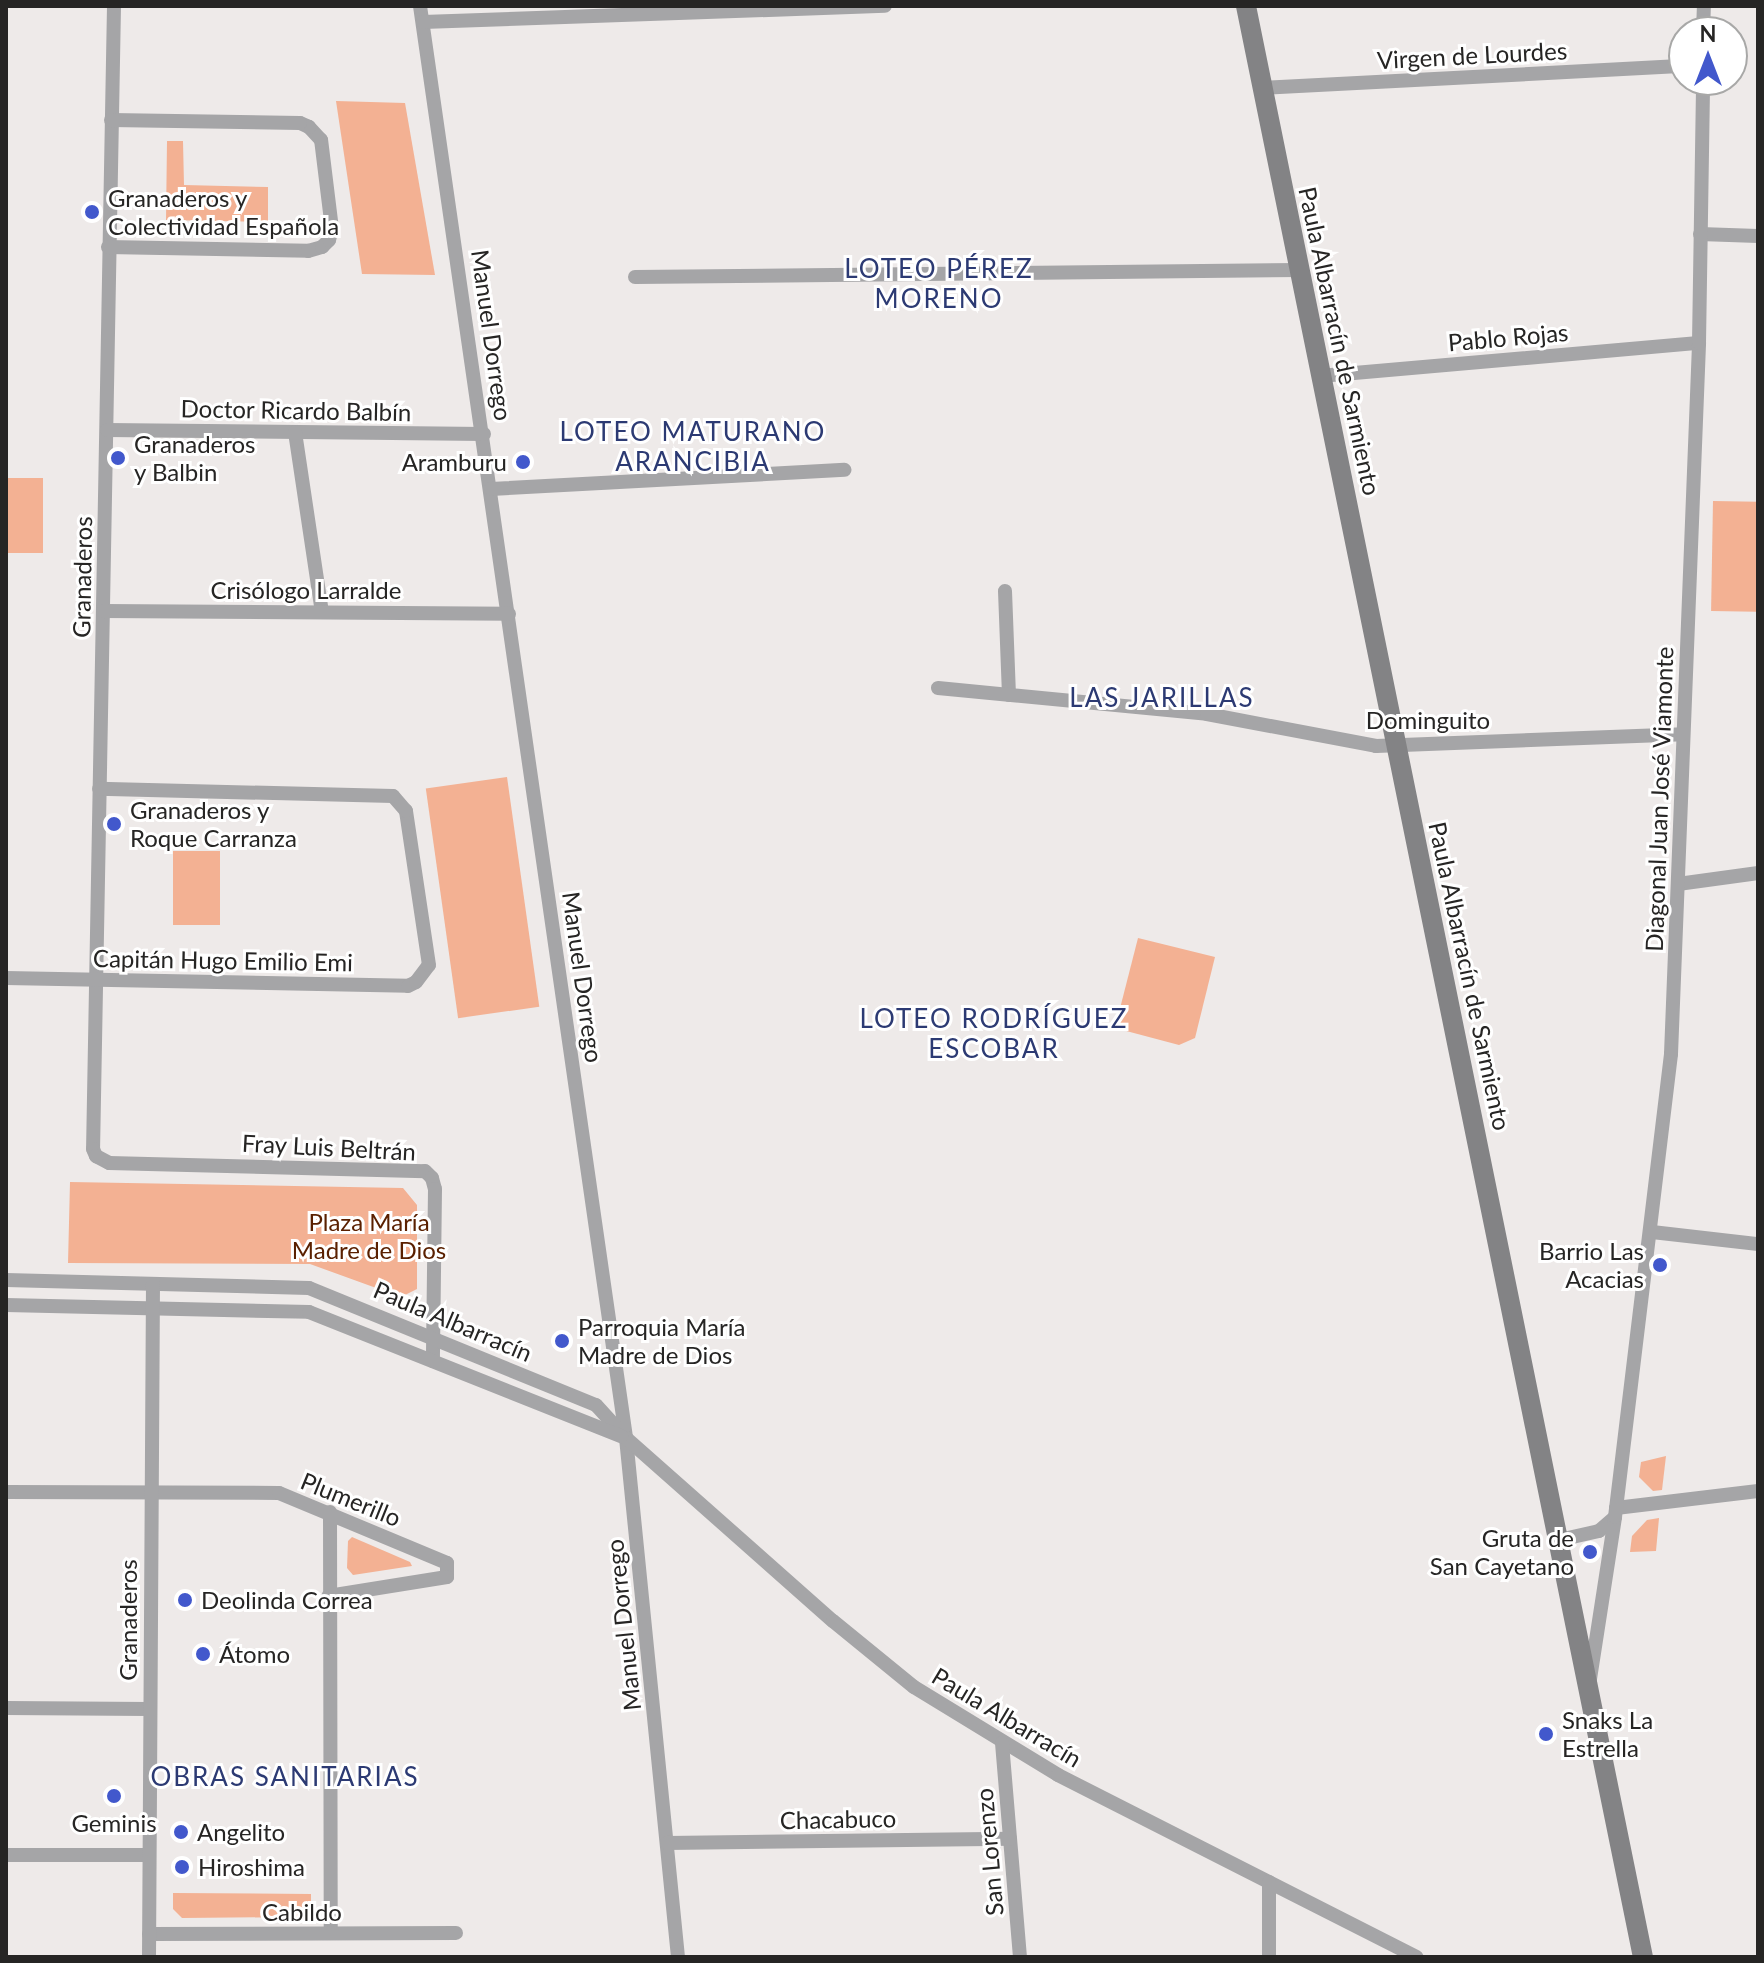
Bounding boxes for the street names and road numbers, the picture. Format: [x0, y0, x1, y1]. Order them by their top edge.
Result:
street label: Virgen de Lourdes [1376, 36, 1568, 74]
street label: Paula Albarracín de Sarmiento [1293, 184, 1387, 498]
street label: Manuel Dorrego [466, 248, 518, 422]
street label: Pablo Rojas [1447, 317, 1569, 357]
street label: Doctor Ricardo Balbín [180, 394, 412, 426]
street label: Granaderos [67, 516, 97, 638]
street label: Crisólogo Larralde [211, 576, 401, 604]
street label: Diagonal Juan José Viamonte [1639, 645, 1679, 953]
street label: Dominguito [1366, 706, 1490, 734]
street label: Paula Albarracín de Sarmiento [1423, 819, 1517, 1133]
street label: Manuel Dorrego [557, 890, 609, 1064]
street label: Capitán Hugo Emilio Emi [93, 943, 353, 977]
street label: Fray Luis Beltrán [241, 1128, 417, 1166]
street label: Paula Albarracín [369, 1275, 537, 1367]
street label: Plumerillo [297, 1466, 405, 1532]
street label: Manuel Dorrego [600, 1538, 646, 1712]
street label: Granaderos [114, 1559, 142, 1681]
street label: Paula Albarracín [927, 1661, 1087, 1773]
street label: San Lorenzo [969, 1787, 1009, 1917]
street label: Chacabuco [780, 1804, 896, 1834]
street label: Cabildo [262, 1898, 342, 1926]

